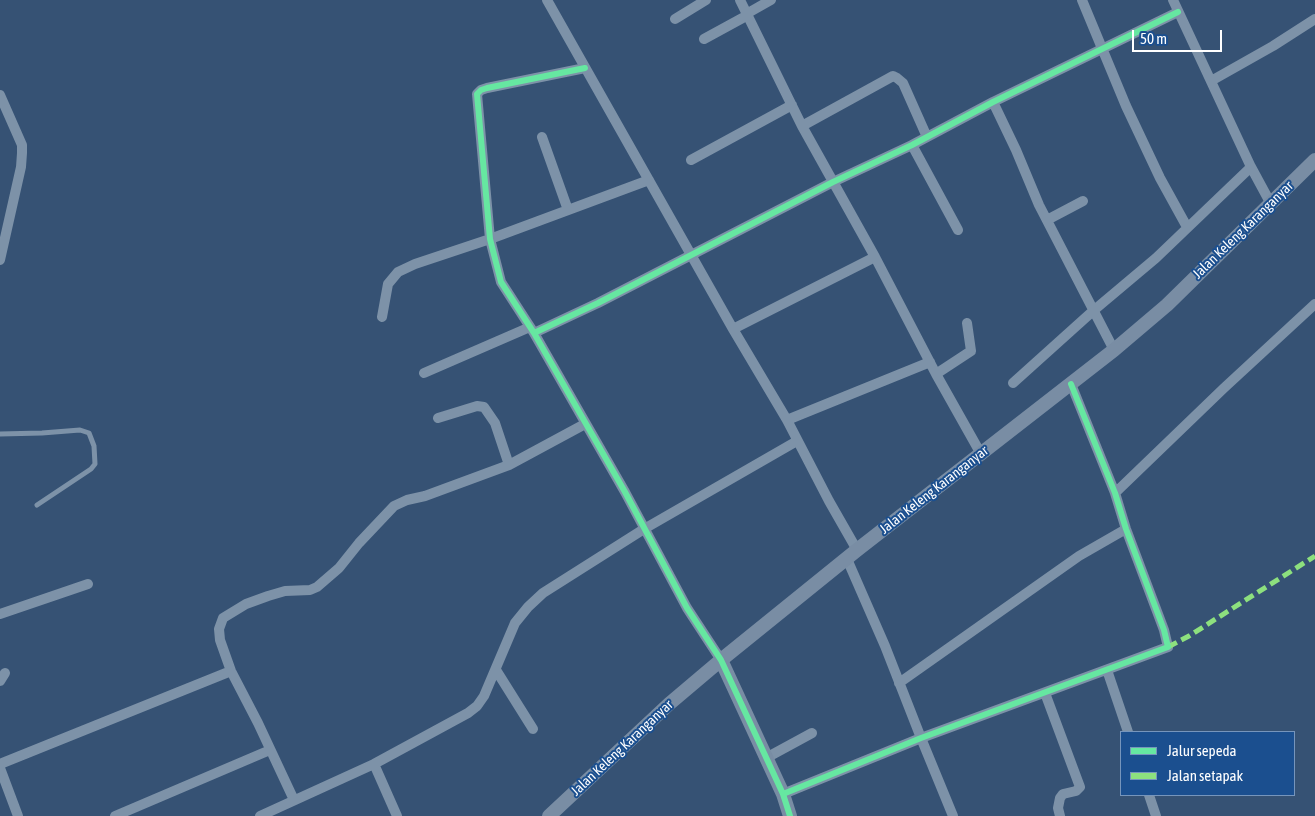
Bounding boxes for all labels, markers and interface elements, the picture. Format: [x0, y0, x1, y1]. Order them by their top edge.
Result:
scale bar [1135, 20, 1225, 52]
text: 50 m [1140, 30, 1167, 47]
street label: Jalan Keleng Karanganyar [1189, 178, 1297, 282]
street label: Jalan Keleng Karanganyar [876, 442, 992, 538]
street label: Jalan Keleng Karanganyar [568, 696, 676, 800]
legend [1120, 731, 1295, 796]
text: Jalur sepeda [1167, 742, 1237, 759]
text: Jalan setapak [1167, 767, 1243, 784]

